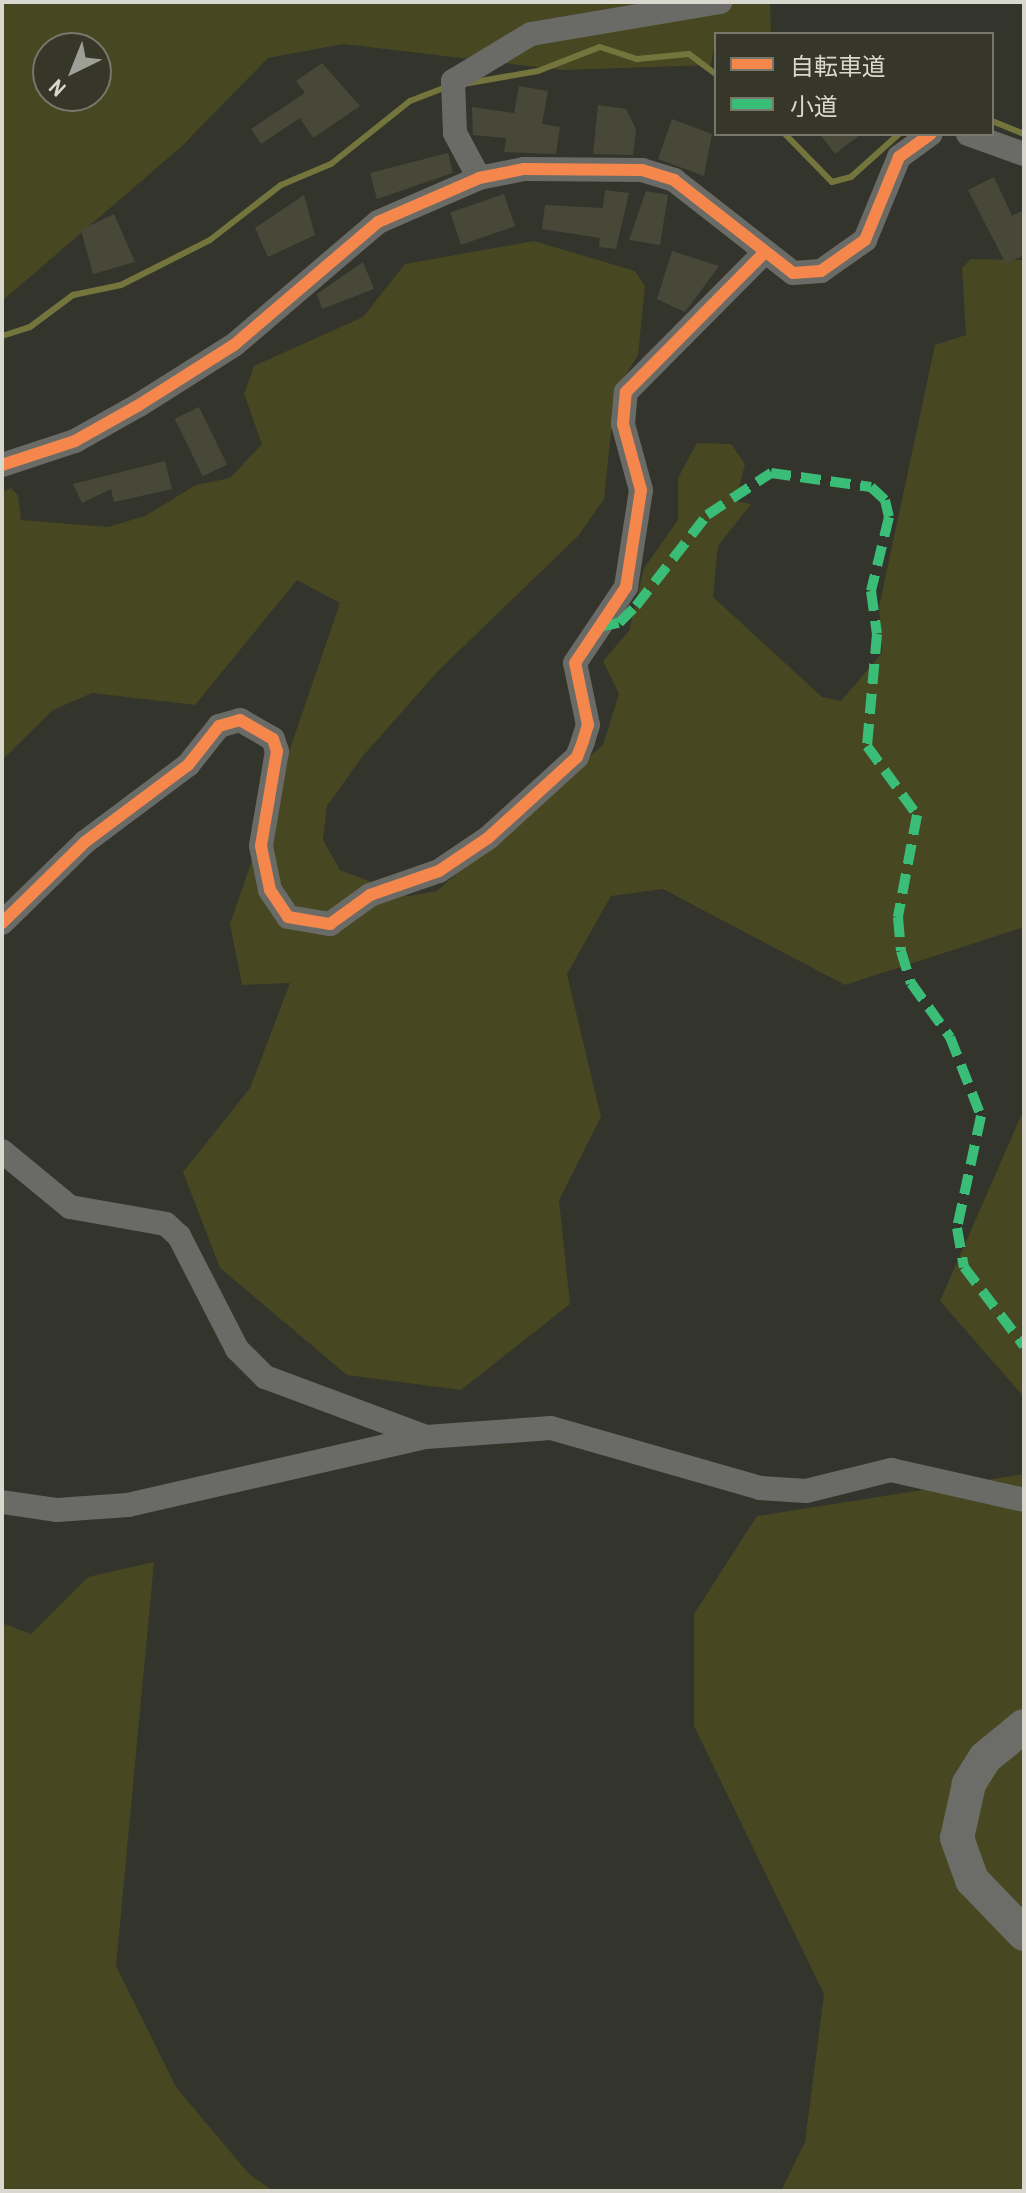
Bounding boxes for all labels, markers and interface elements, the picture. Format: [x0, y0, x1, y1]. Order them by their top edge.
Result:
north arrow [32, 32, 112, 112]
legend [714, 32, 994, 136]
text: 自転車道 [790, 50, 886, 82]
text: N [42, 73, 72, 104]
text: 小道 [790, 90, 838, 122]

